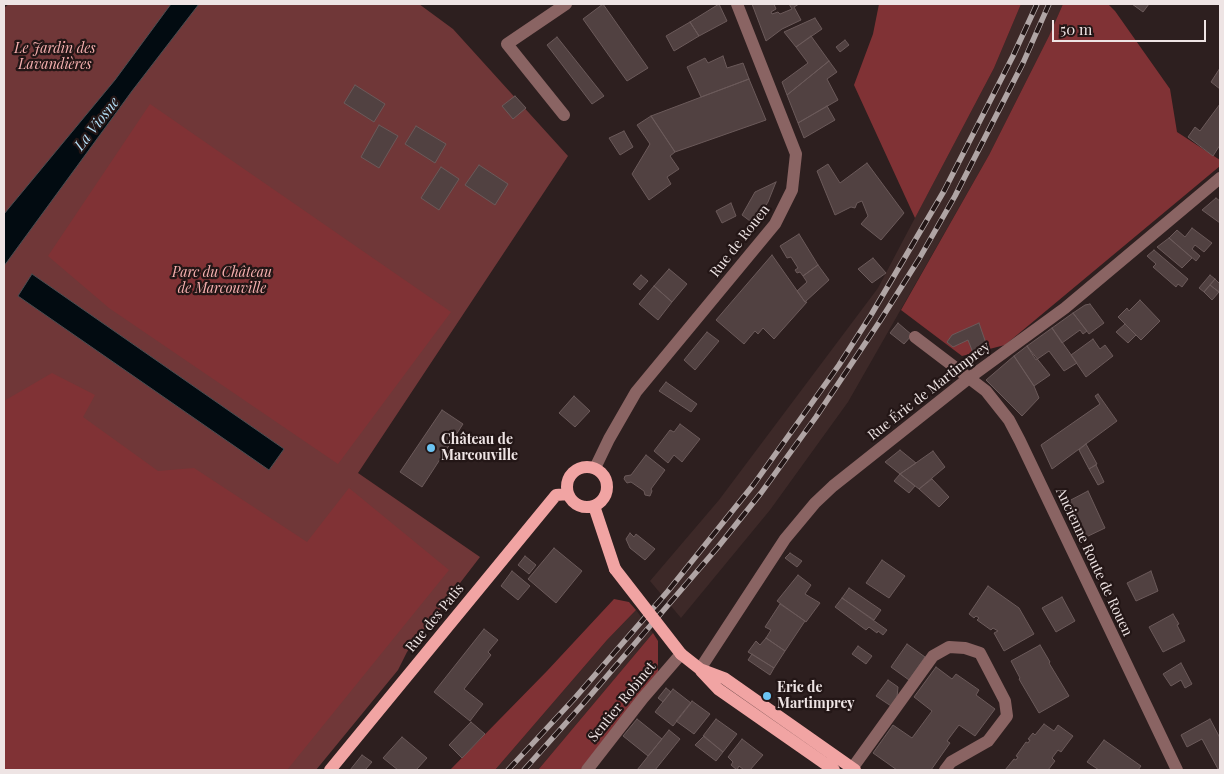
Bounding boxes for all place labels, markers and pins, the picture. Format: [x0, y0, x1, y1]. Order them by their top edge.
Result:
place label: Château de Marcouville [441, 432, 518, 464]
marker: Château de Marcouville [425, 442, 437, 454]
place label: Eric de Martimprey [777, 680, 855, 712]
marker: Eric de Martimprey [761, 690, 773, 702]

